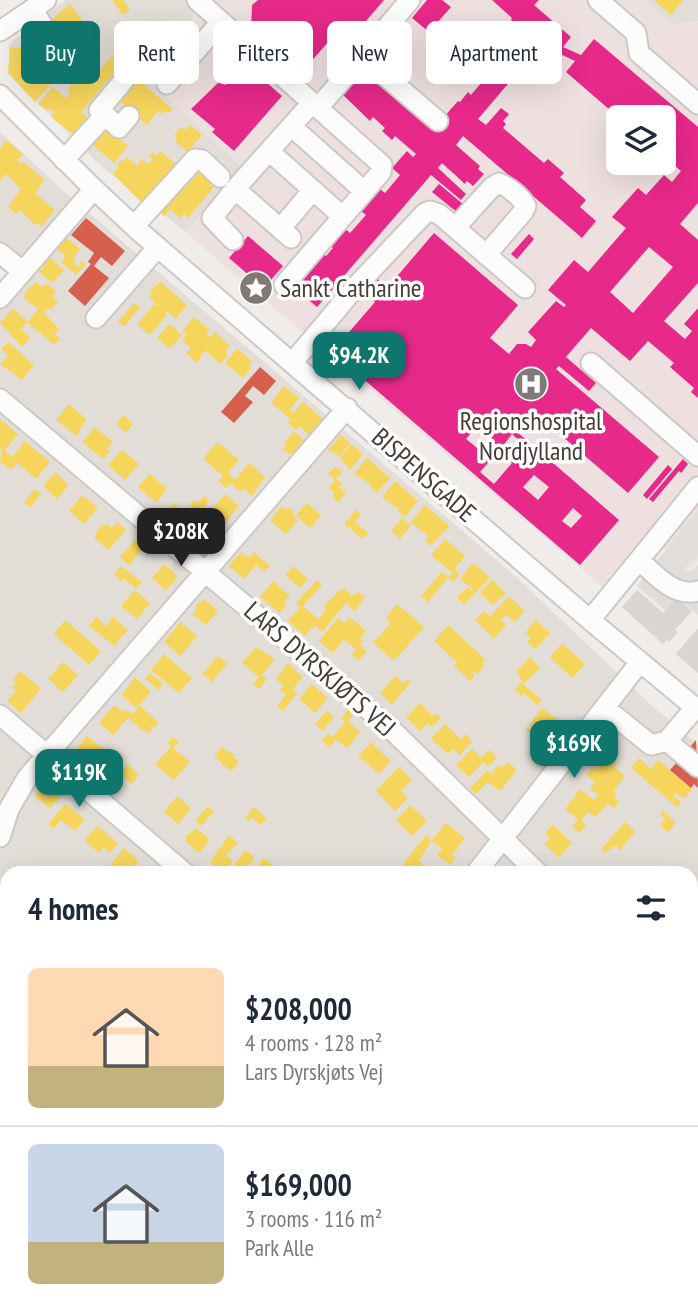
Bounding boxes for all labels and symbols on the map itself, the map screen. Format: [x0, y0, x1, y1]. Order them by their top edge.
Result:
place icon: Sankt Catharine [237, 269, 275, 307]
place label: Sankt Catharine [280, 271, 422, 304]
pin: $94.2K [302, 332, 416, 392]
hospital icon: Regionshospital Nordjylland [512, 365, 550, 403]
place label: Regionshospital Nordjylland [460, 404, 602, 467]
street label: BISPENSGADE [365, 420, 483, 529]
pin: $208K [132, 508, 230, 568]
street label: LARS DYRSKJØTS VEJ [238, 594, 403, 743]
pin: $169K [525, 720, 623, 780]
pin: $119K [30, 750, 128, 809]

